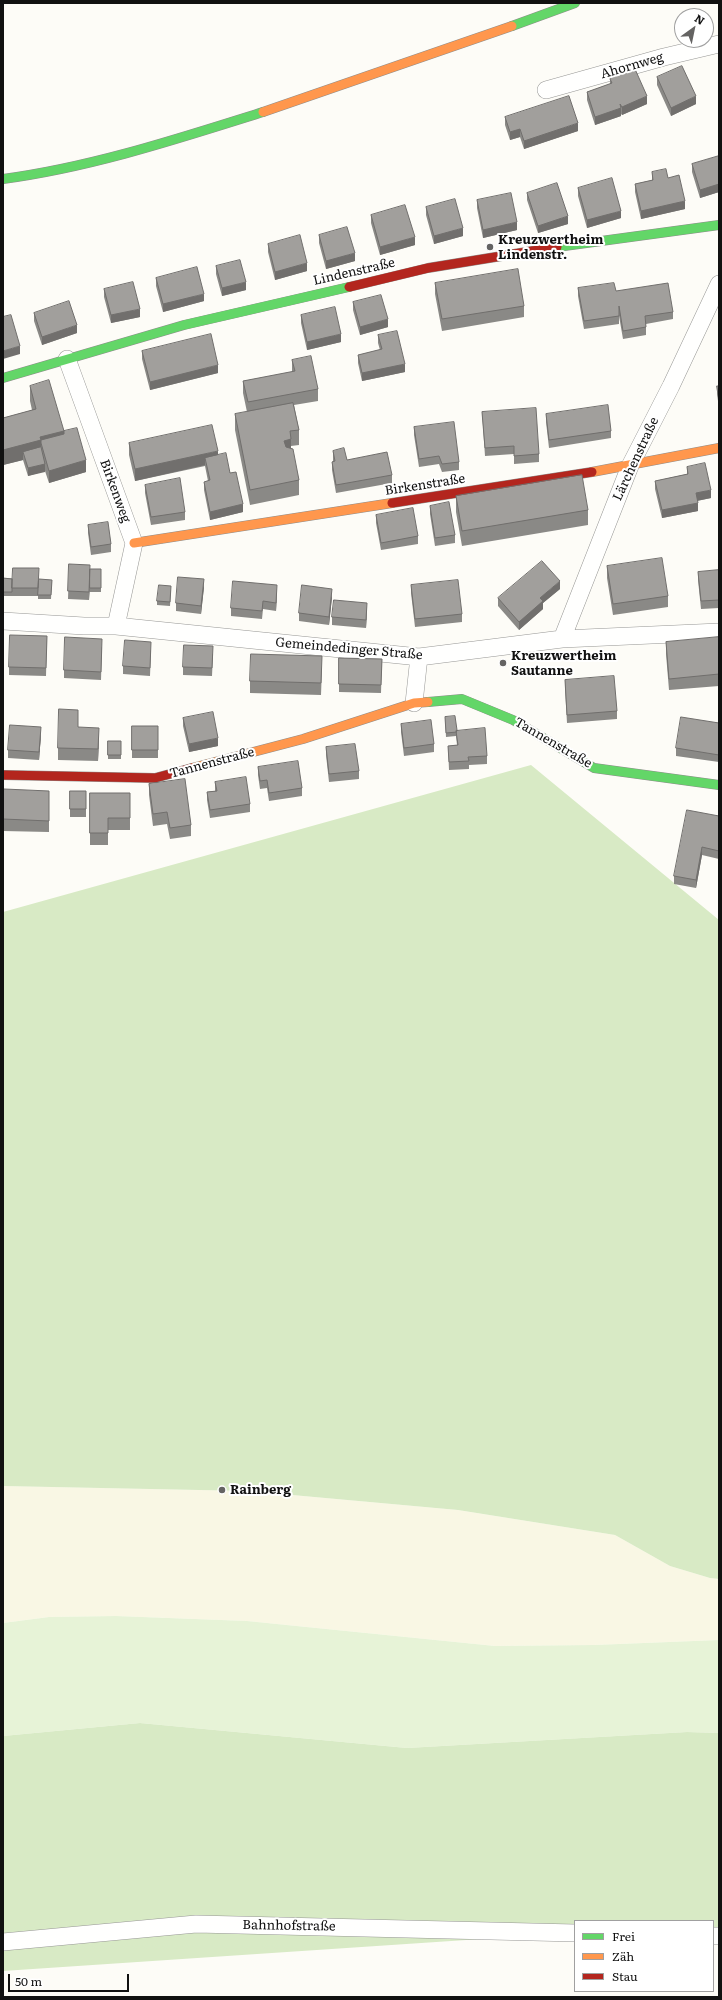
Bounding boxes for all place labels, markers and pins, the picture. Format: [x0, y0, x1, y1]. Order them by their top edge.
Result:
place label: Kreuzwertheim Lindenstr. [498, 232, 603, 263]
marker: Kreuzwertheim Lindenstr. [485, 242, 495, 252]
place label: Kreuzwertheim Sautanne [511, 648, 616, 679]
marker: Kreuzwertheim Sautanne [498, 658, 508, 668]
place label: Rainberg [230, 1482, 291, 1498]
marker: Rainberg [217, 1485, 227, 1495]

